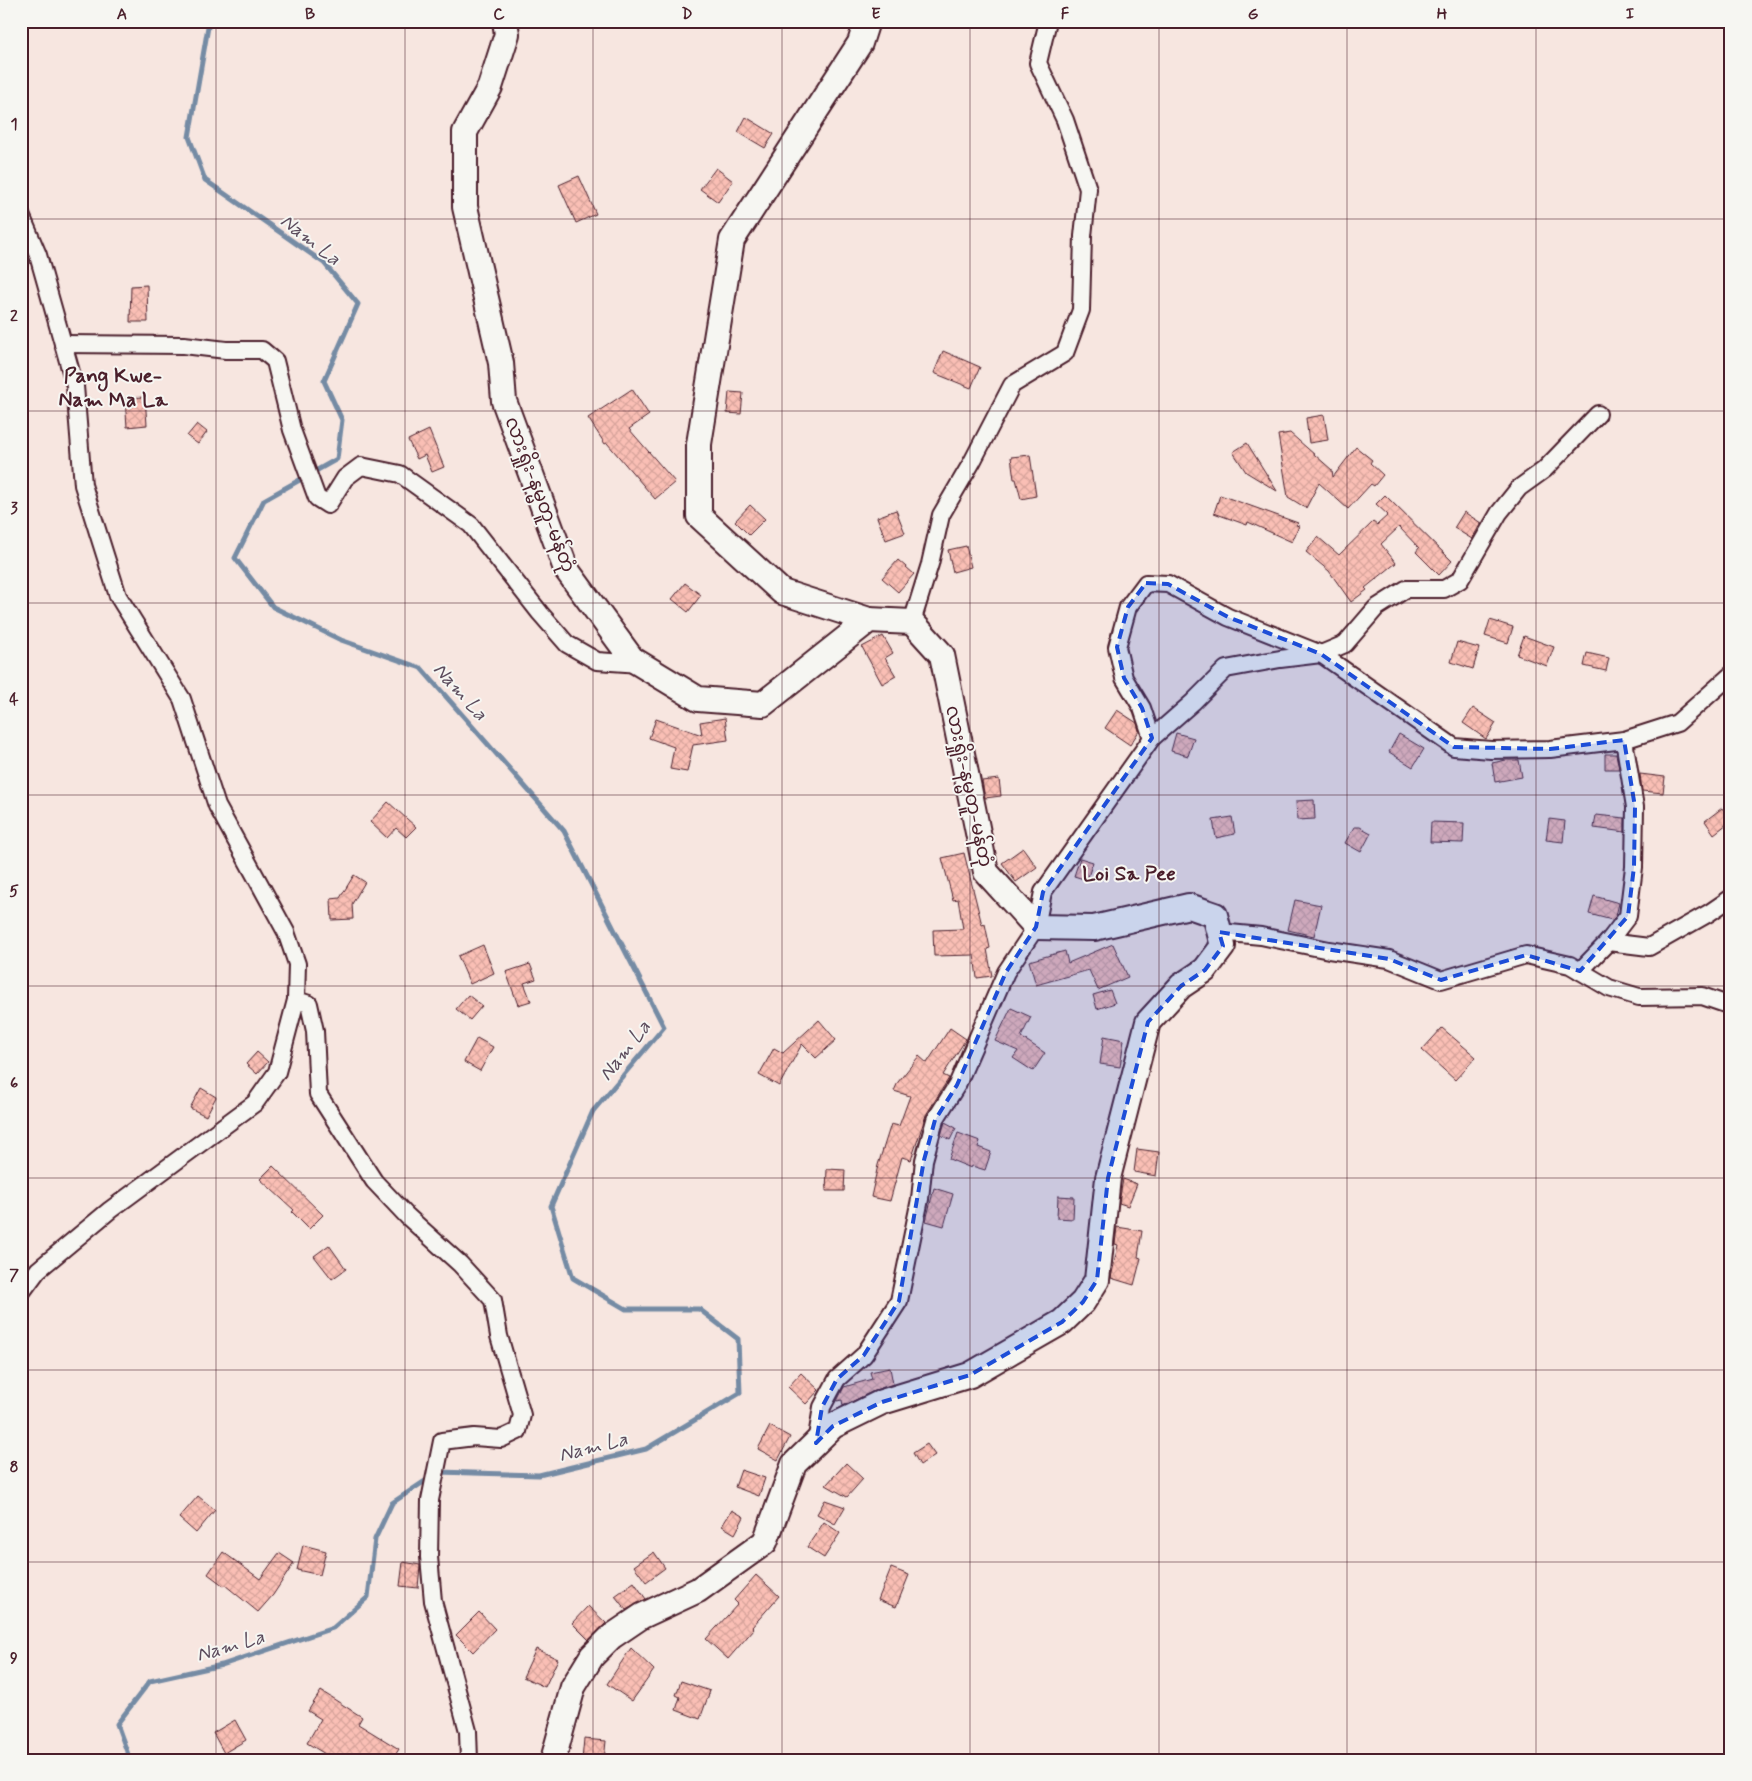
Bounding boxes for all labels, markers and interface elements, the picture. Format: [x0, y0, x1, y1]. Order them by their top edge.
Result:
text: A [117, 4, 127, 25]
text: B [305, 4, 315, 25]
text: C [493, 4, 505, 25]
text: D [681, 4, 693, 25]
text: E [871, 4, 881, 25]
text: F [1061, 4, 1070, 25]
text: G [1248, 4, 1259, 25]
text: H [1437, 4, 1448, 25]
text: I [1626, 4, 1635, 25]
text: 1 [10, 114, 18, 135]
water label: Nam La [274, 208, 346, 272]
text: 2 [10, 306, 18, 327]
district label: Pang Kwe- Nam Ma La [58, 362, 169, 414]
street label: လားရှိုး-နမ္မတူ-မန်တုံ [496, 412, 584, 577]
text: 3 [10, 498, 18, 519]
water label: Nam La [426, 657, 493, 727]
text: 4 [9, 689, 19, 710]
street label: လားရှိုး-နမ္မတူ-မန်တုံ [936, 703, 1001, 870]
district label: Loi Sa Pee [1082, 860, 1176, 888]
text: 5 [9, 881, 19, 902]
water label: Nam La [593, 1015, 657, 1087]
text: 6 [10, 1073, 18, 1094]
text: 7 [9, 1265, 19, 1286]
water label: Nam La [556, 1426, 631, 1469]
text: 8 [9, 1457, 19, 1478]
water label: Nam La [193, 1624, 268, 1669]
text: 9 [10, 1648, 18, 1669]

